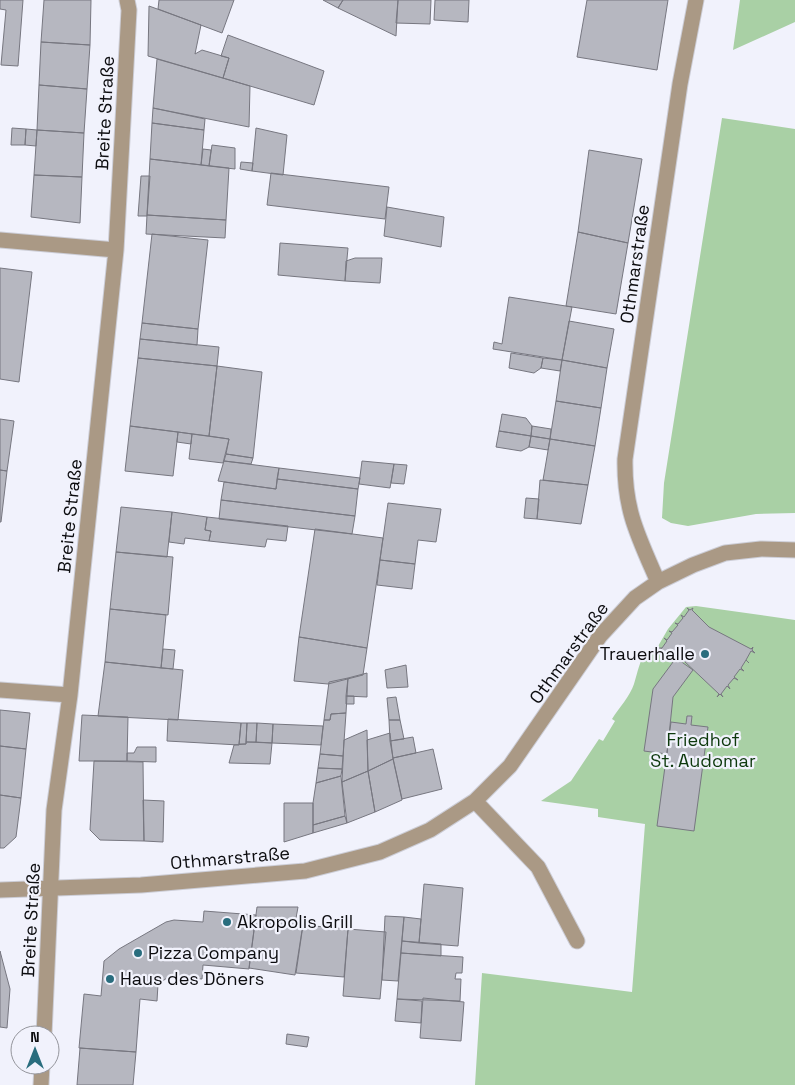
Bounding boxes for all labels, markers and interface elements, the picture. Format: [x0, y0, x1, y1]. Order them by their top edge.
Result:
street label: Breite Straße [90, 55, 119, 171]
street label: Othmarstraße [615, 203, 654, 325]
street label: Breite Straße [52, 458, 87, 574]
street label: Othmarstraße [524, 597, 613, 708]
place label: Trauerhalle [600, 642, 695, 665]
marker: Trauerhalle [699, 648, 711, 660]
park label: Friedhof St. Audomar [650, 728, 756, 772]
street label: Othmarstraße [169, 841, 291, 874]
street label: Breite Straße [16, 862, 45, 978]
place label: Akropolis Grill [237, 910, 353, 933]
marker: Akropolis Grill [221, 916, 233, 928]
place label: Pizza Company [148, 941, 279, 964]
marker: Pizza Company [132, 947, 144, 959]
place label: Haus des Döners [120, 967, 264, 990]
marker: Haus des Döners [104, 973, 116, 985]
north arrow [10, 1025, 60, 1075]
text: N [30, 1028, 40, 1046]

